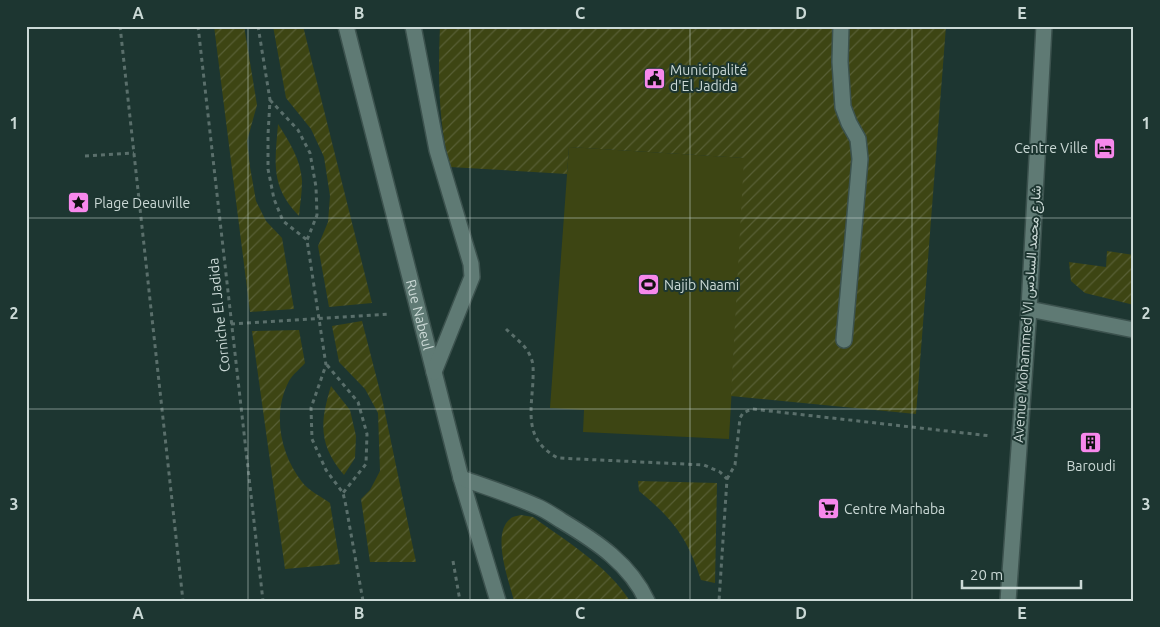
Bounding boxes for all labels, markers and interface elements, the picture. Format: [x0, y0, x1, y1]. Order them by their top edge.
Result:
text: A [132, 4, 144, 22]
text: B [354, 4, 364, 22]
text: C [575, 4, 585, 22]
text: D [795, 4, 807, 22]
text: E [1017, 4, 1027, 22]
place label: Municipalité d'El Jadida [670, 62, 747, 94]
public building icon: Municipalité d'El Jadida [642, 66, 666, 90]
text: 1 [9, 114, 19, 132]
text: 1 [1141, 114, 1151, 132]
hotel icon: Centre Ville [1092, 136, 1116, 160]
place label: Centre Ville [1014, 140, 1088, 156]
street label: Avenue Mohammed VI شارع محمد السادس [1010, 185, 1047, 443]
place icon: Plage Deauville [66, 191, 90, 215]
place label: Plage Deauville [94, 195, 190, 211]
street label: Corniche El Jadida [205, 257, 233, 373]
sports icon: Najib Naami [636, 273, 660, 297]
place label: Najib Naami [664, 277, 739, 293]
street label: Rue Nabeul [403, 278, 436, 352]
text: 2 [9, 304, 19, 322]
text: 2 [1141, 304, 1151, 322]
building icon: Baroudi [1079, 431, 1103, 455]
place label: Baroudi [1066, 458, 1116, 474]
text: 3 [9, 495, 19, 513]
text: 3 [1141, 495, 1151, 513]
supermarket icon: Centre Marhaba [816, 497, 840, 521]
place label: Centre Marhaba [844, 501, 945, 517]
scale bar [962, 557, 1081, 589]
text: 20 m [970, 566, 1003, 583]
text: A [132, 604, 144, 622]
text: B [354, 604, 364, 622]
text: C [575, 604, 585, 622]
text: D [795, 604, 807, 622]
text: E [1017, 604, 1027, 622]

